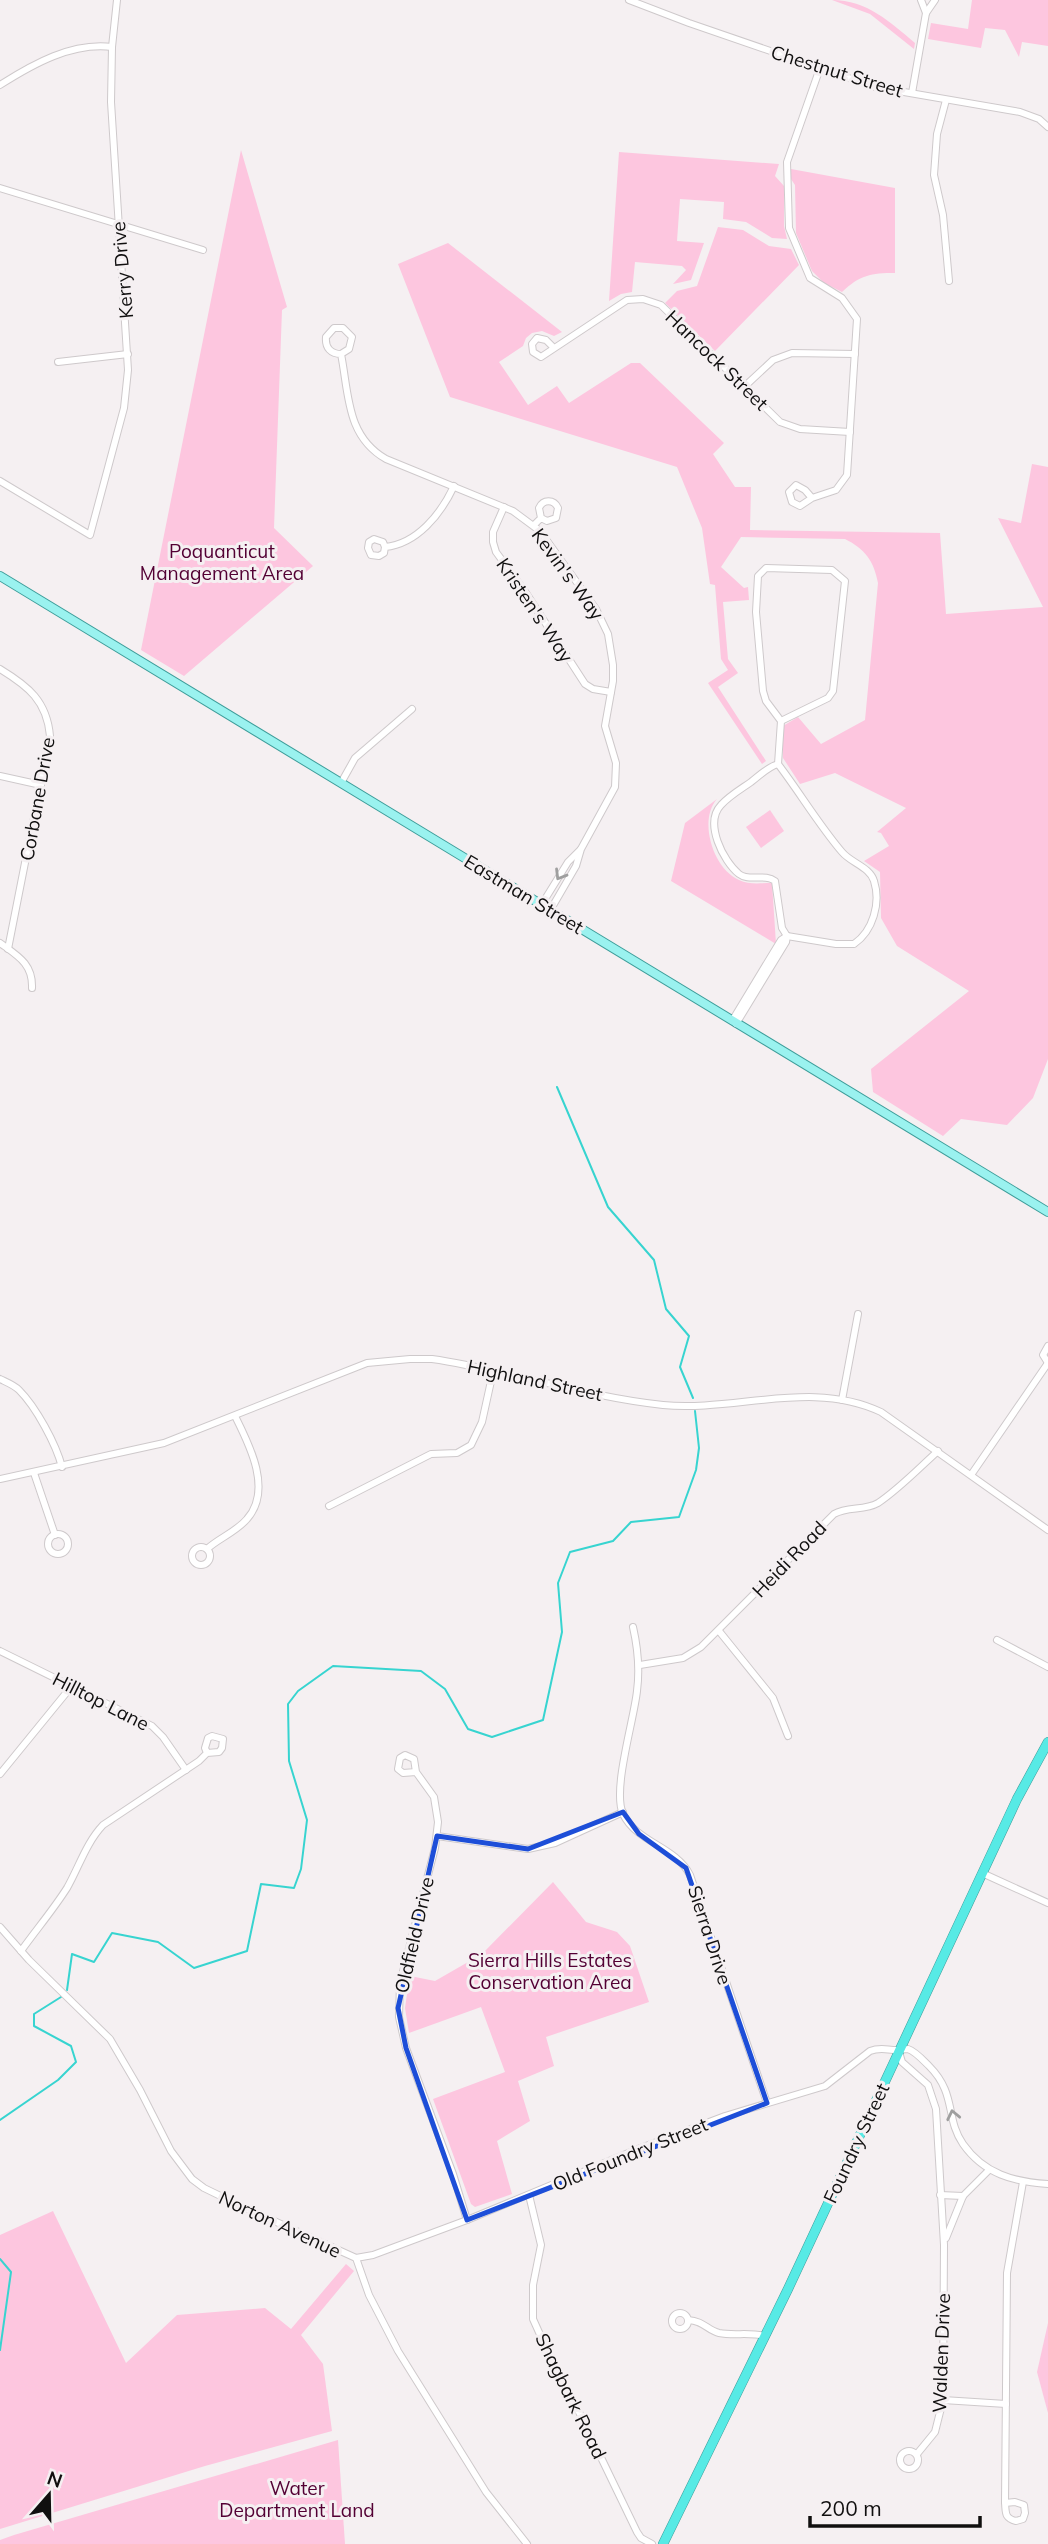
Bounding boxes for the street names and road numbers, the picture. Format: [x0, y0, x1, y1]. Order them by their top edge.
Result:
street label: Chestnut Street [768, 40, 906, 103]
street label: Kerry Drive [106, 220, 138, 320]
street label: Hancock Street [661, 305, 774, 415]
street label: Kevin's Way [527, 523, 609, 625]
street label: Kristen's Way [491, 553, 579, 667]
street label: Corbane Drive [14, 735, 60, 863]
street label: Eastman Street [460, 849, 588, 939]
street label: Highland Street [465, 1354, 605, 1406]
street label: Heidi Road [747, 1516, 831, 1602]
street label: Hilltop Lane [49, 1666, 153, 1736]
street label: Oldfield Drive [389, 1875, 439, 1995]
street label: Sierra Drive [683, 1882, 737, 1988]
street label: Foundry Street [818, 2079, 894, 2207]
street label: Old Foundry Street [549, 2112, 711, 2196]
street label: Norton Avenue [215, 2185, 345, 2263]
street label: Walden Drive [927, 2293, 955, 2413]
street label: Shagbark Road [530, 2329, 612, 2463]

